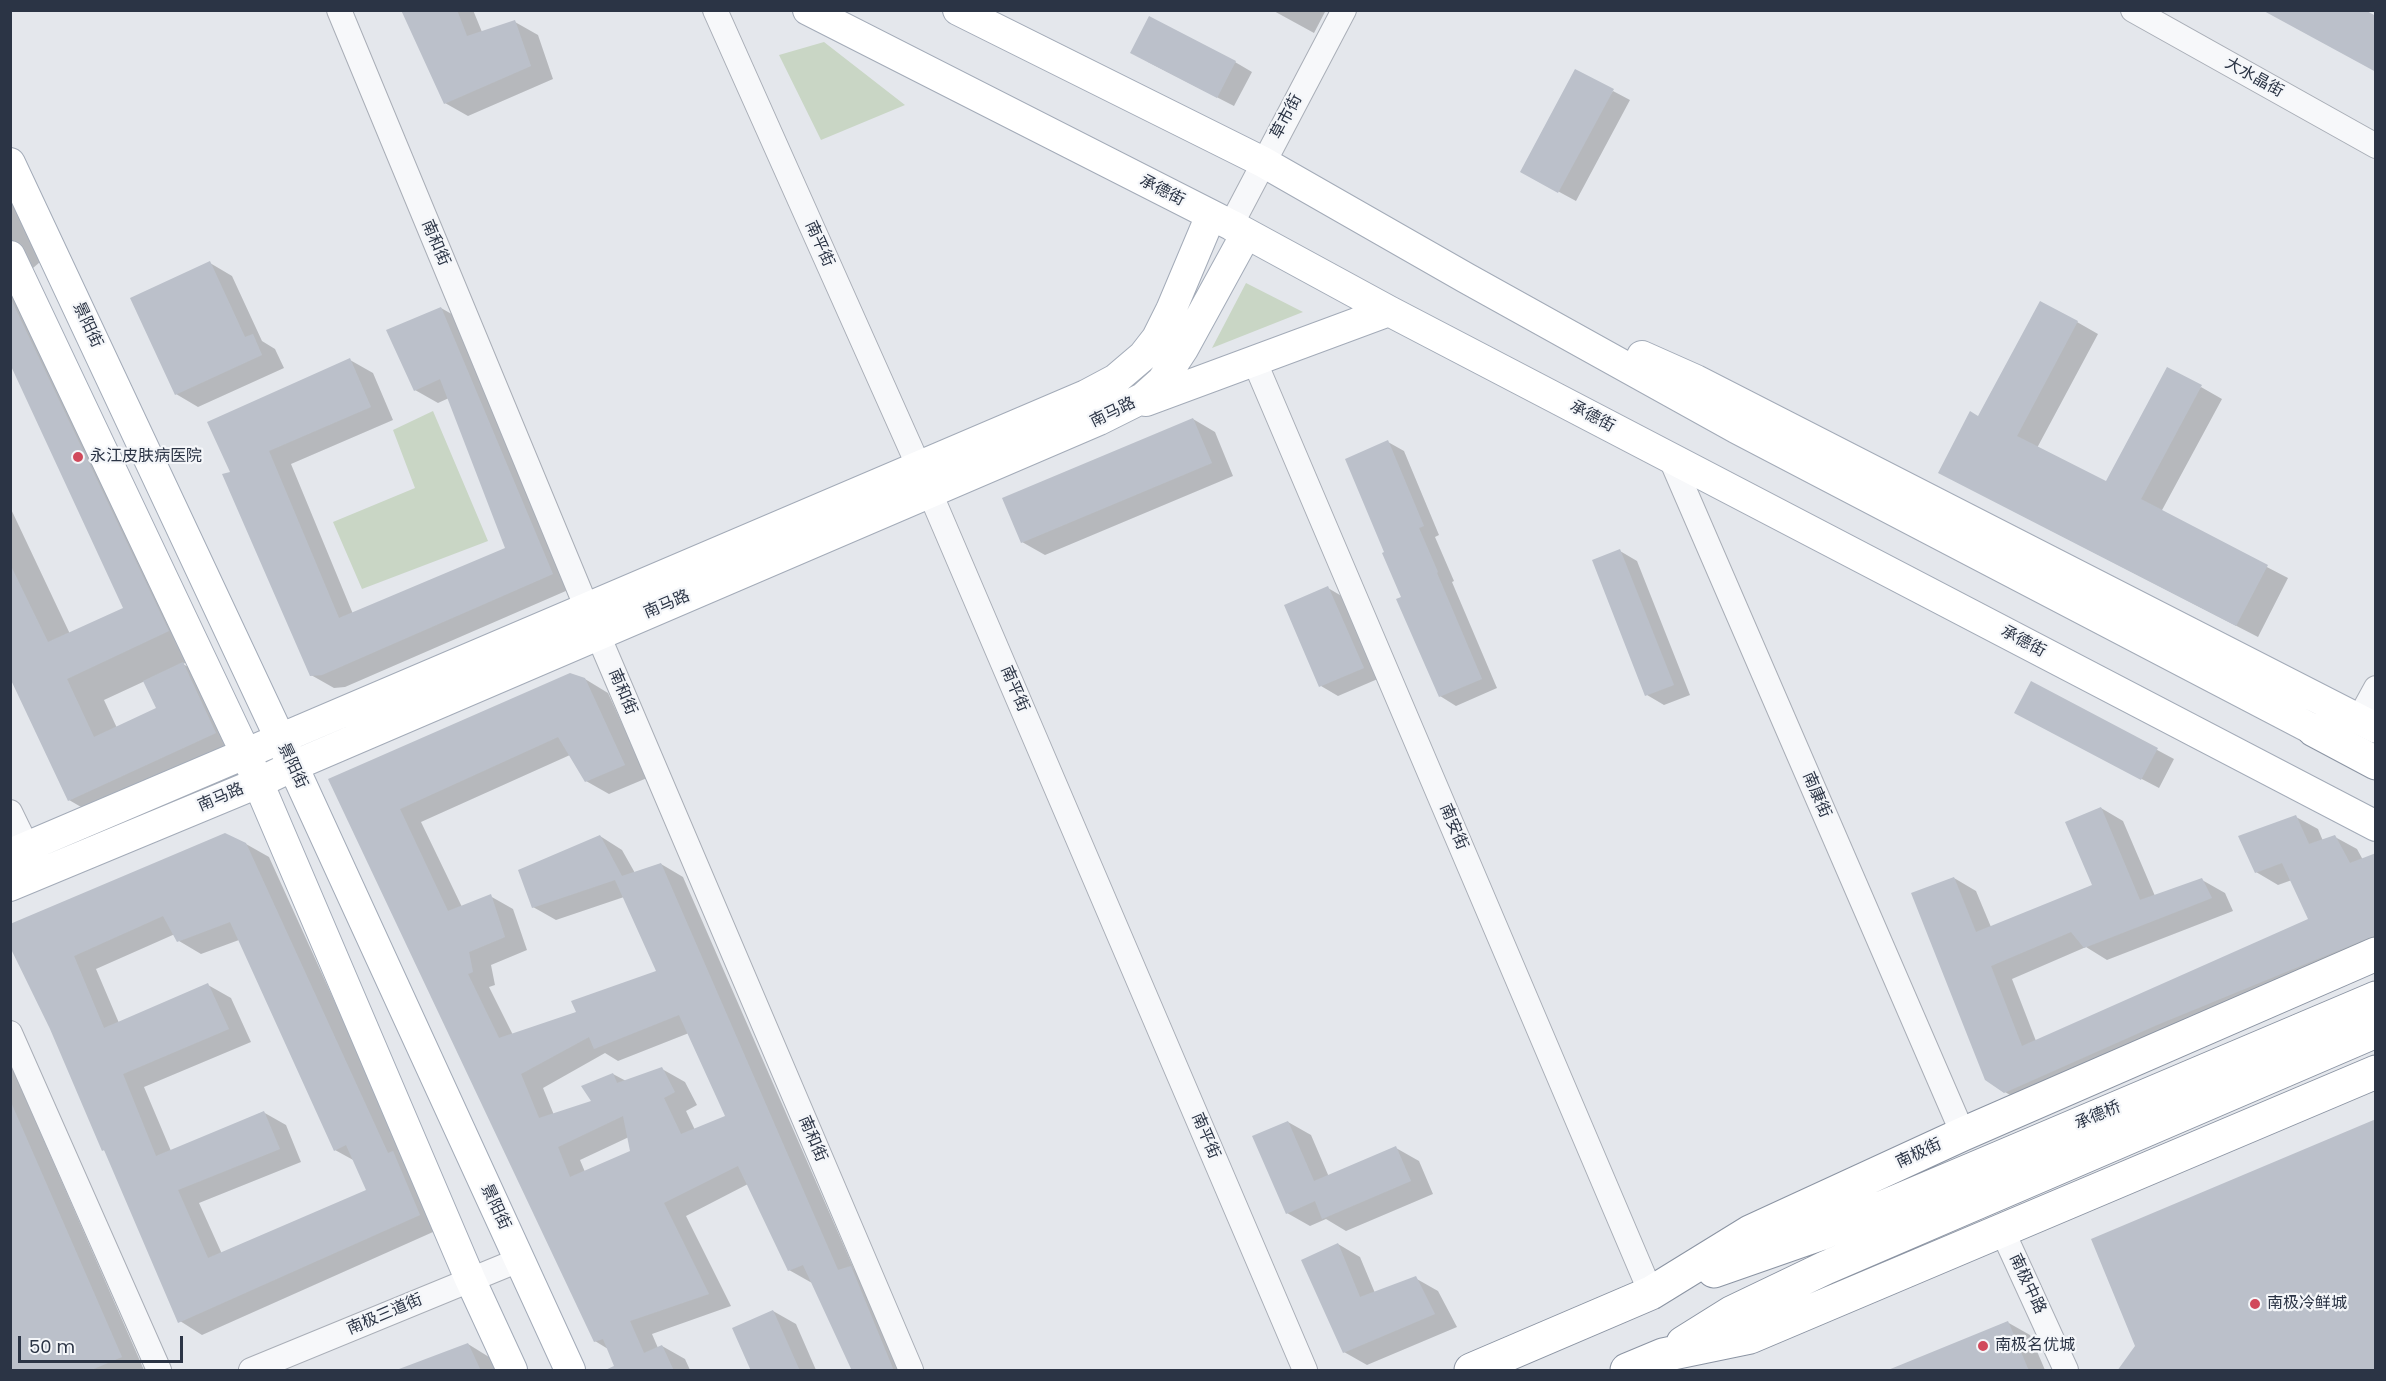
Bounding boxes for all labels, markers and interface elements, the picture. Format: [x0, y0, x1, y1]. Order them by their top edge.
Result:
street label: 大水晶街 [2221, 54, 2287, 102]
street label: 草市街 [1267, 91, 1307, 143]
street label: 承德街 [1136, 172, 1188, 210]
street label: 南和街 [417, 217, 453, 269]
street label: 南平街 [800, 218, 838, 270]
street label: 景阳街 [68, 299, 106, 351]
street label: 南马路 [1087, 394, 1139, 432]
street label: 承德街 [1566, 397, 1618, 437]
place label: 永江皮肤病医院 [90, 447, 202, 467]
marker: 永江皮肤病医院 [71, 450, 85, 464]
street label: 南马路 [641, 587, 693, 623]
street label: 承德街 [1997, 622, 2049, 662]
street label: 南平街 [996, 663, 1032, 715]
street label: 南和街 [604, 666, 640, 718]
street label: 景阳街 [273, 740, 311, 792]
street label: 南康街 [1798, 769, 1834, 821]
street label: 南马路 [195, 780, 247, 816]
street label: 南安街 [1435, 801, 1471, 853]
street label: 承德桥 [2072, 1098, 2124, 1134]
street label: 南平街 [1187, 1110, 1223, 1162]
street label: 南和街 [794, 1113, 830, 1165]
street label: 南极街 [1893, 1135, 1945, 1173]
street label: 景阳街 [476, 1181, 514, 1233]
street label: 南极中路 [2005, 1251, 2049, 1317]
street label: 南极三道街 [344, 1291, 426, 1339]
place label: 南极冷鲜城 [2267, 1294, 2347, 1314]
marker: 南极冷鲜城 [2248, 1297, 2262, 1311]
scale bar [21, 1324, 186, 1362]
text: 50 m [29, 1334, 75, 1359]
place label: 南极名优城 [1995, 1336, 2075, 1356]
marker: 南极名优城 [1976, 1339, 1990, 1353]

